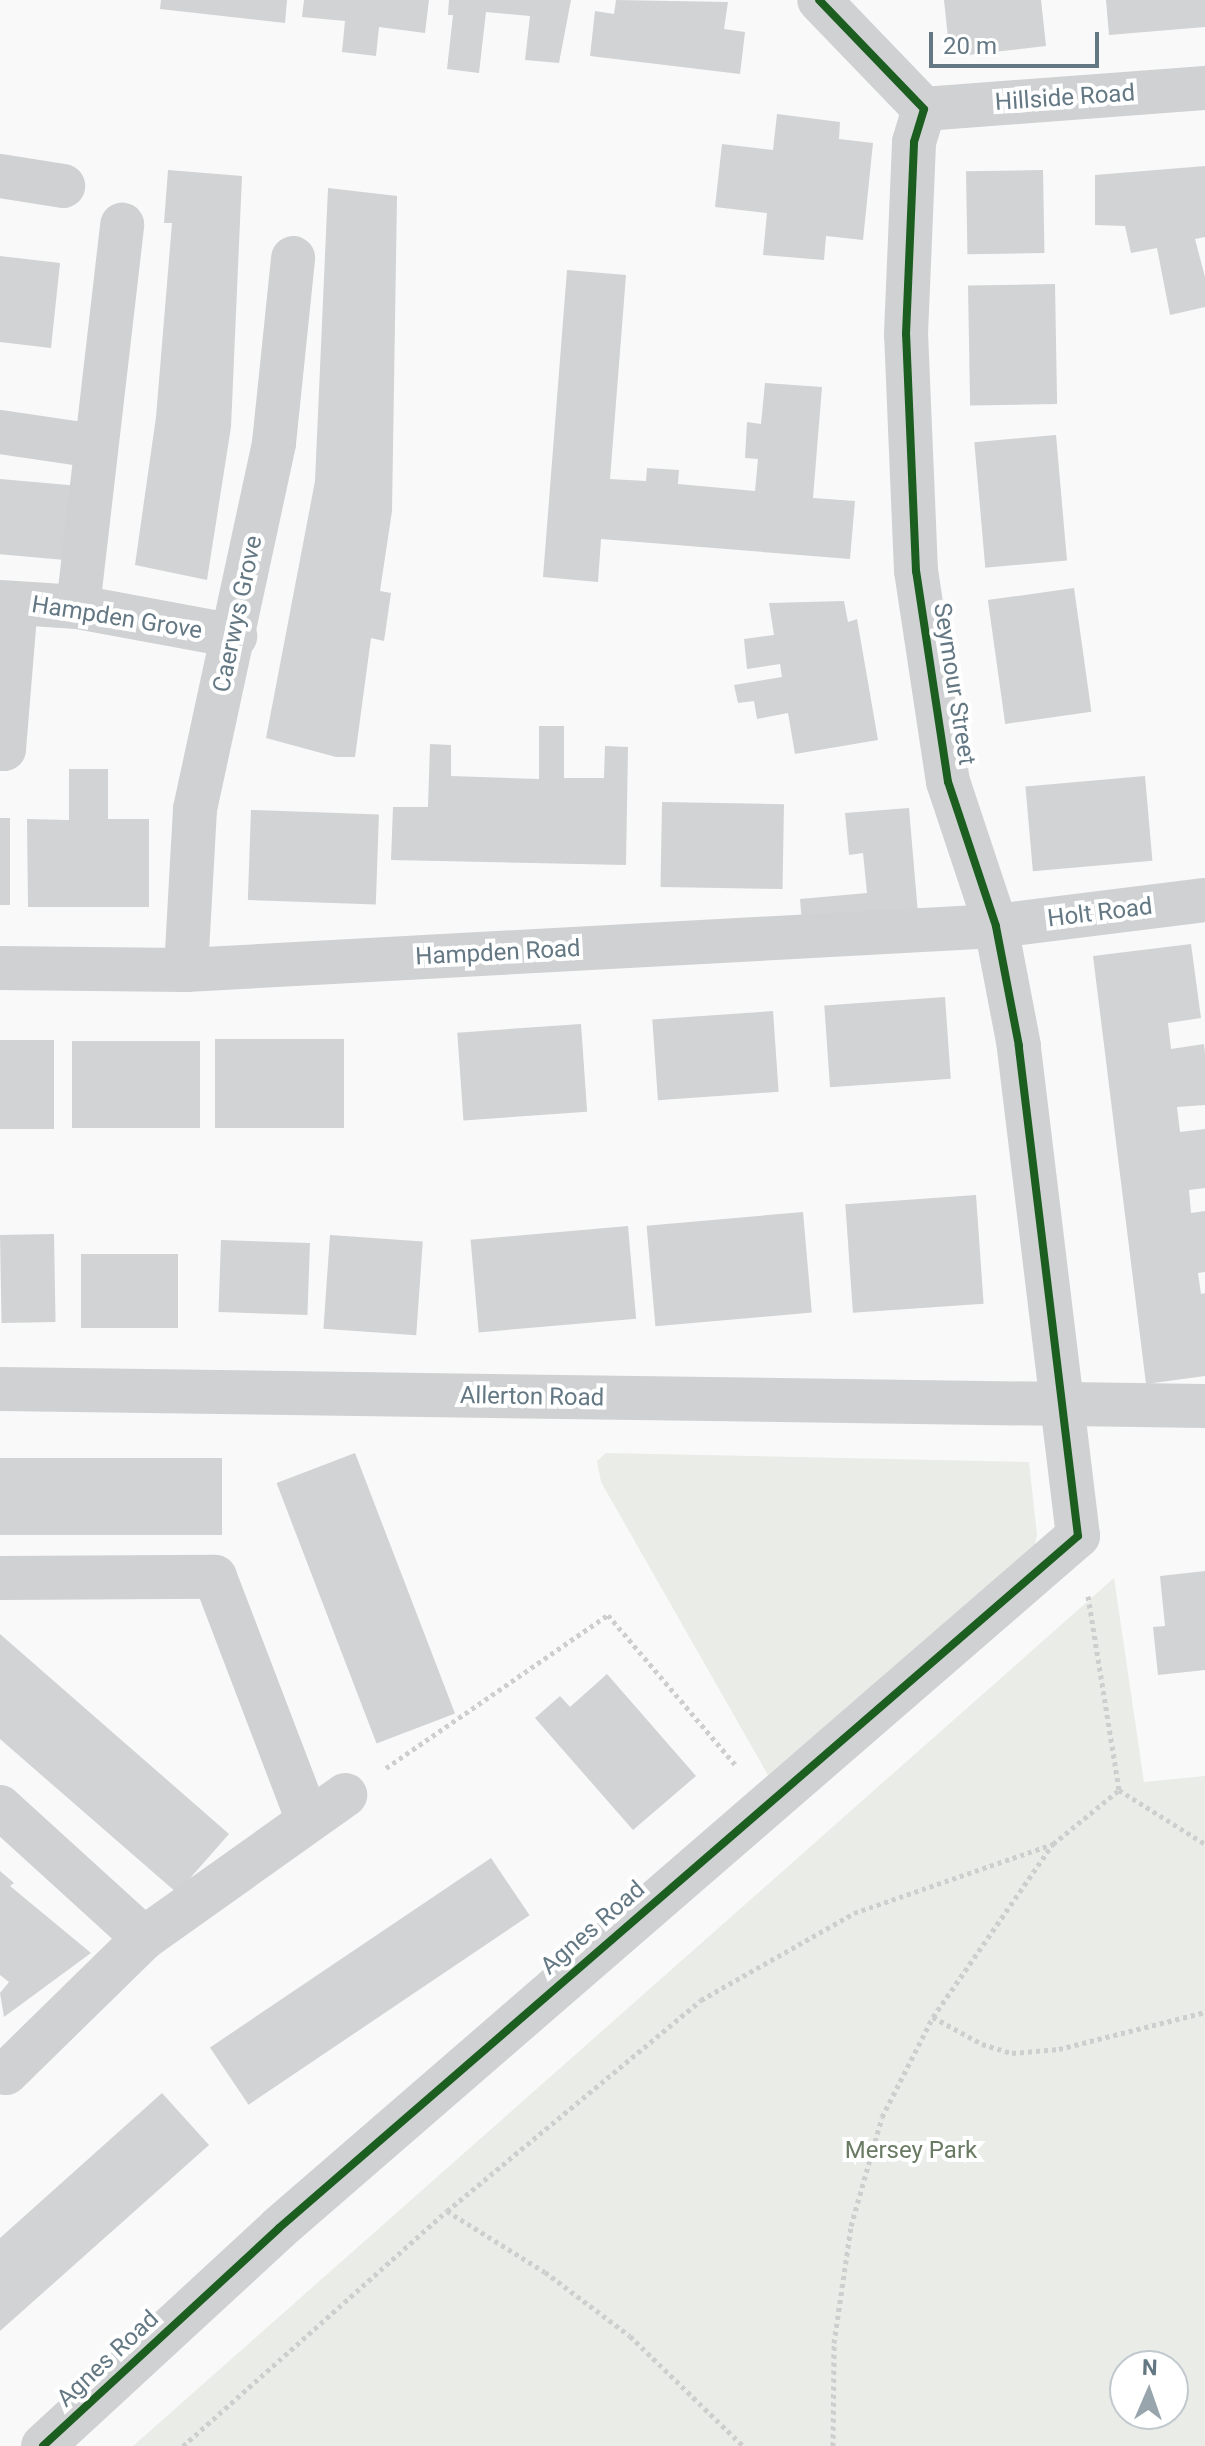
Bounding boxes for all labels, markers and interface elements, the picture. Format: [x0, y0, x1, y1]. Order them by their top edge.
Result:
scale bar [933, 16, 1103, 66]
text: 20 m [943, 32, 997, 60]
street label: Hillside Road [994, 79, 1136, 117]
street label: Caerwys Grove [207, 533, 269, 695]
street label: Hampden Grove [30, 590, 204, 646]
street label: Seymour Street [927, 601, 981, 767]
street label: Holt Road [1046, 892, 1154, 934]
street label: Hampden Road [415, 934, 581, 972]
street label: Allerton Road [460, 1381, 604, 1413]
street label: Agnes Road [535, 1875, 651, 1981]
park label: Mersey Park [845, 2137, 977, 2165]
street label: Agnes Road [51, 2305, 165, 2413]
north arrow [1109, 2350, 1189, 2430]
text: N [1142, 2355, 1158, 2380]

